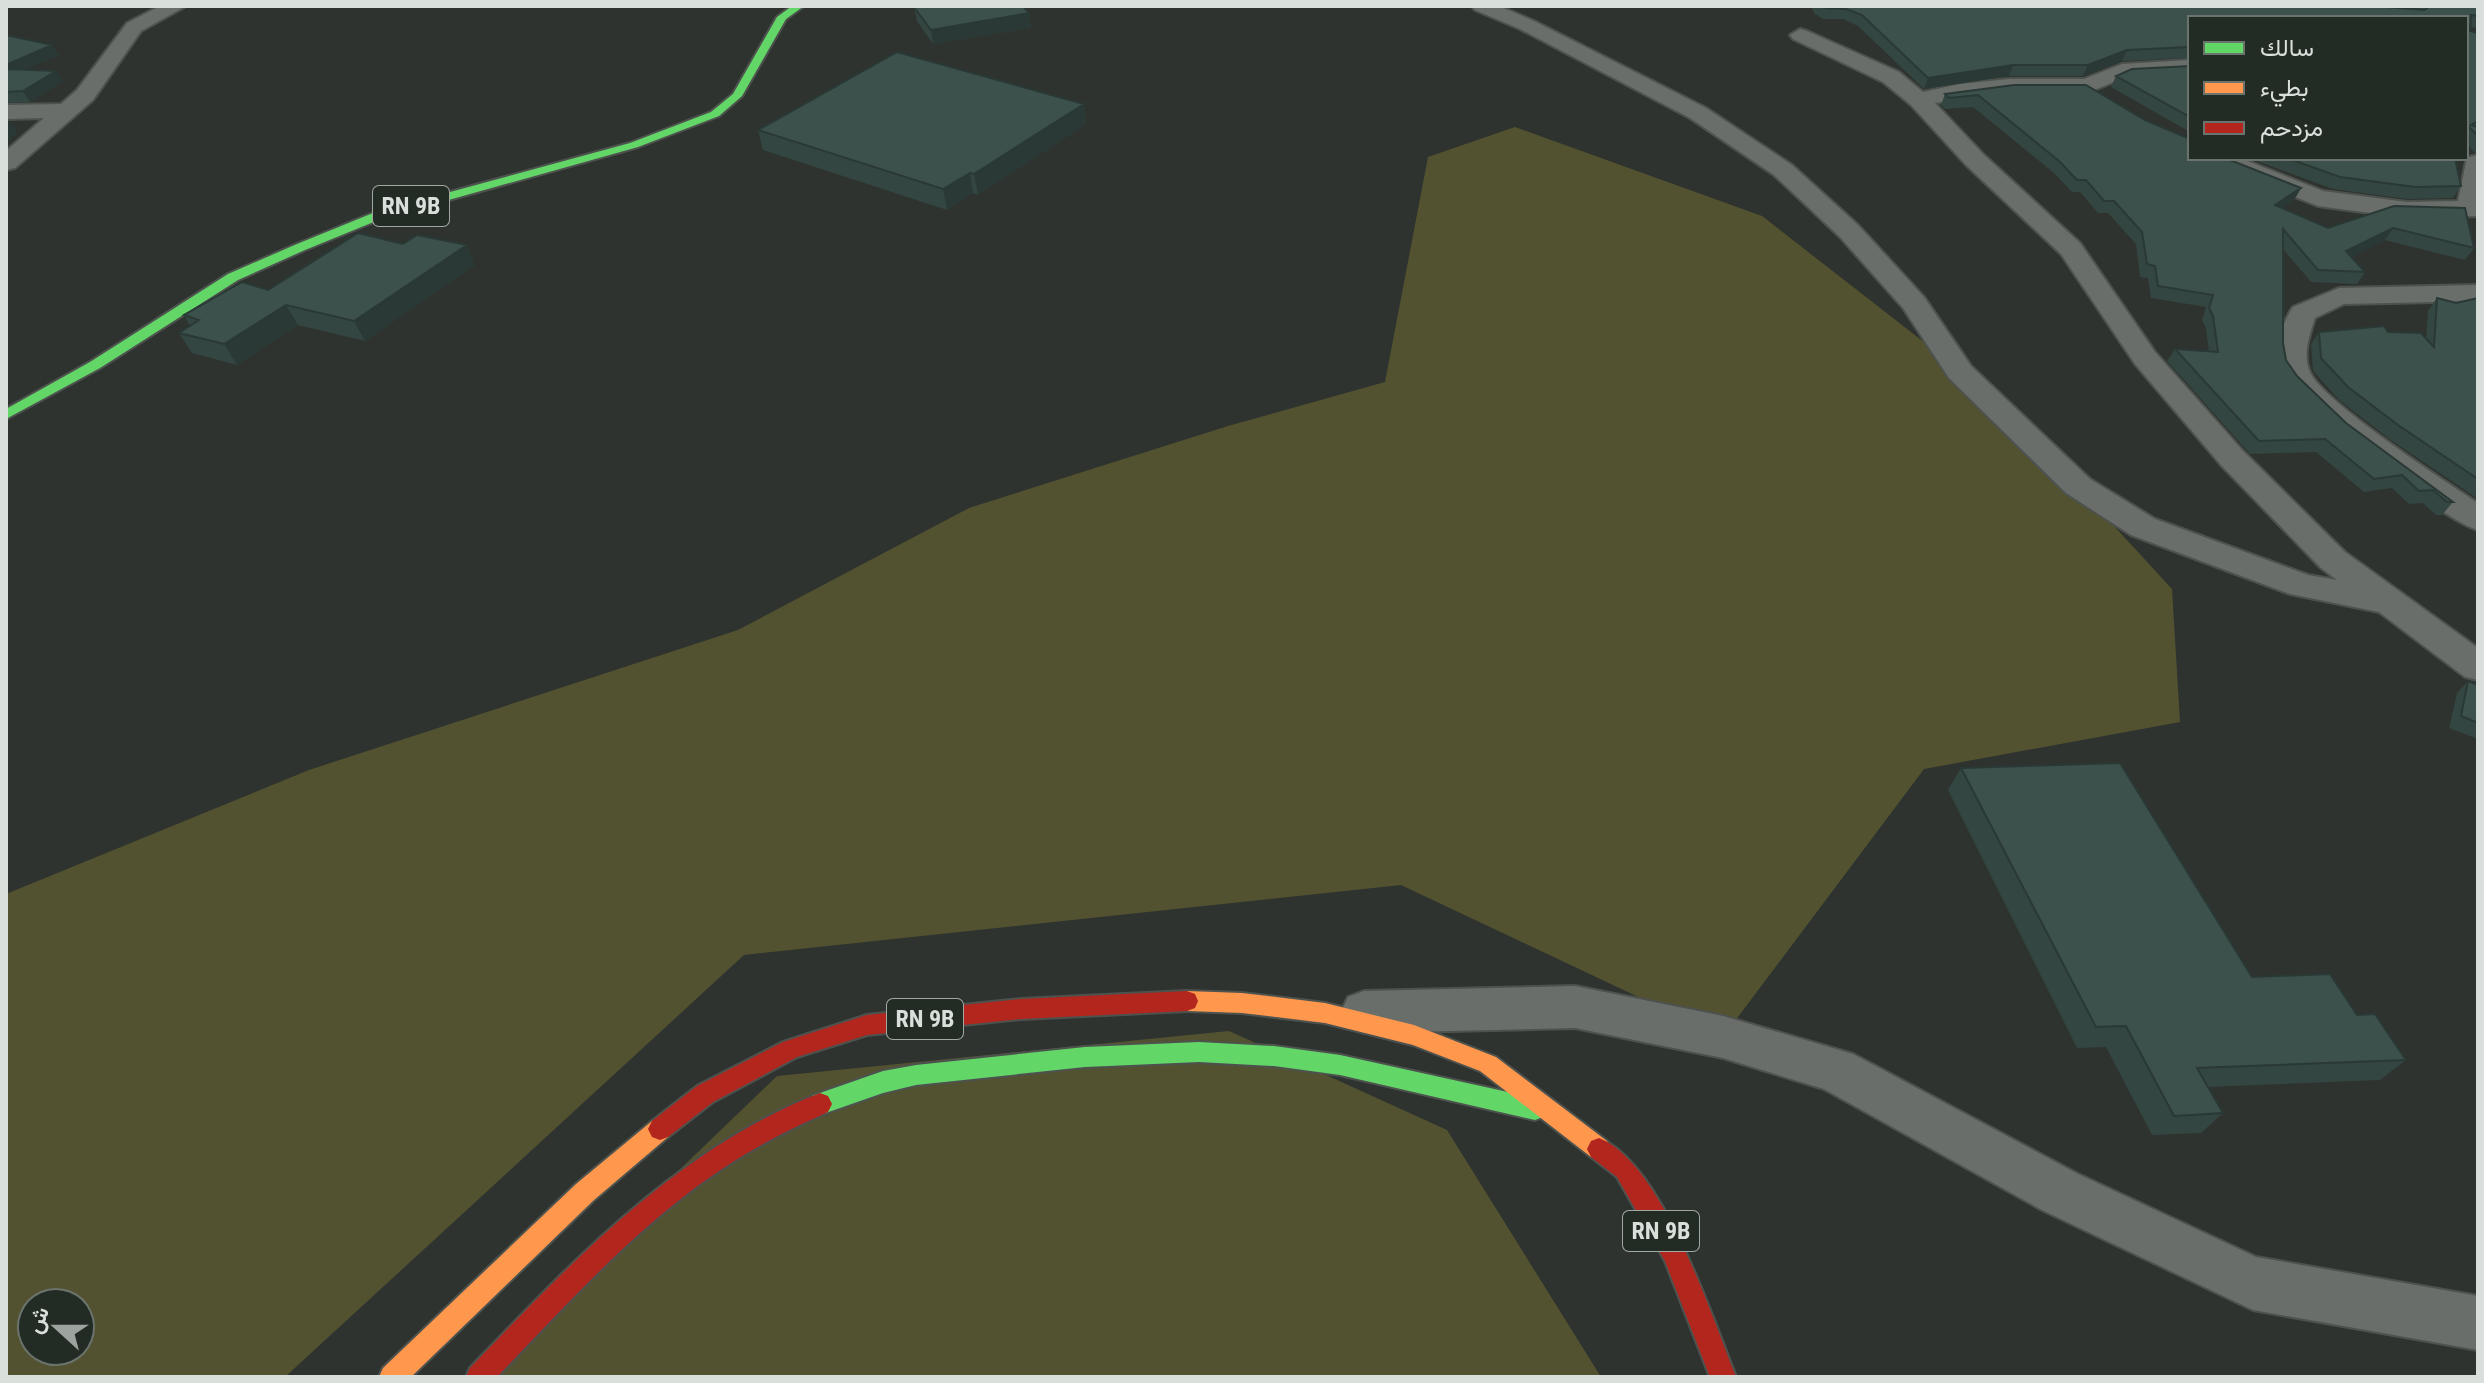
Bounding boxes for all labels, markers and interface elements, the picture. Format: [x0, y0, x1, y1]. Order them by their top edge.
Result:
legend [2188, 16, 2468, 160]
text: سالك [2260, 34, 2314, 62]
text: بطيء [2260, 74, 2309, 107]
text: مزدحم [2260, 114, 2323, 144]
road number: RN 9B [373, 186, 449, 226]
road number: RN 9B [887, 999, 963, 1039]
road number: RN 9B [1623, 1211, 1699, 1251]
north arrow [16, 1287, 96, 1367]
text: ش [21, 1303, 55, 1337]

